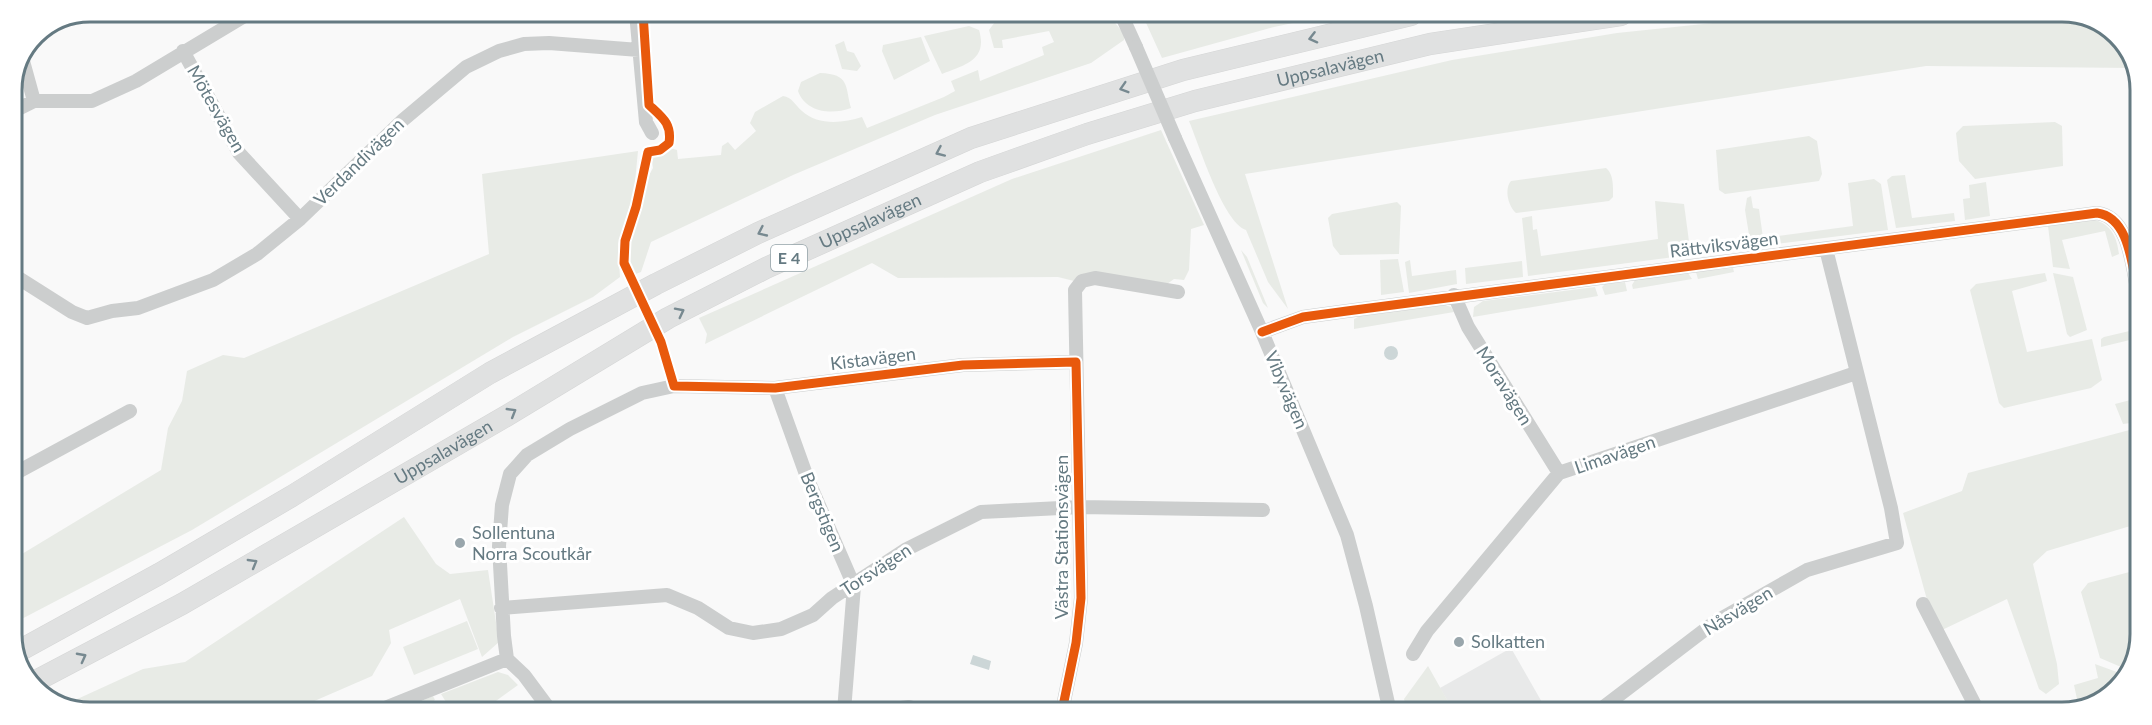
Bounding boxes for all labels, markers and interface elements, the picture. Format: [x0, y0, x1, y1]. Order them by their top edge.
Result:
one-way arrow [1308, 31, 1318, 44]
street label: Uppsalavägen [1274, 44, 1386, 91]
street label: Mötesvägen [183, 61, 251, 156]
one-way arrow [1119, 81, 1130, 93]
street label: Verdandivägen [309, 113, 408, 210]
one-way arrow [936, 144, 947, 156]
street label: Uppsalavägen [815, 188, 924, 253]
one-way arrow [758, 224, 769, 236]
street label: Rättviksvägen [1668, 226, 1780, 262]
road number: E 4 [771, 245, 807, 271]
one-way arrow [673, 308, 684, 320]
street label: Kistavägen [829, 342, 917, 374]
street label: Moravägen [1472, 342, 1538, 429]
street label: Vibyvägen [1261, 347, 1313, 432]
one-way arrow [506, 408, 516, 420]
street label: Uppsalavägen [390, 415, 496, 489]
street label: Limavägen [1571, 430, 1658, 478]
street label: Västra Stationsvägen [1050, 455, 1072, 619]
street label: Bergstigen [796, 468, 850, 555]
place label: Sollentuna Norra Scoutkår [472, 521, 592, 564]
marker: Sollentuna Norra Scoutkår [453, 536, 467, 550]
street label: Torsvägen [836, 538, 915, 600]
one-way arrow [247, 559, 257, 571]
street label: Nåsvägen [1699, 581, 1776, 639]
place label: Solkatten [1471, 630, 1545, 652]
marker: Solkatten [1452, 635, 1466, 649]
one-way arrow [76, 652, 87, 664]

